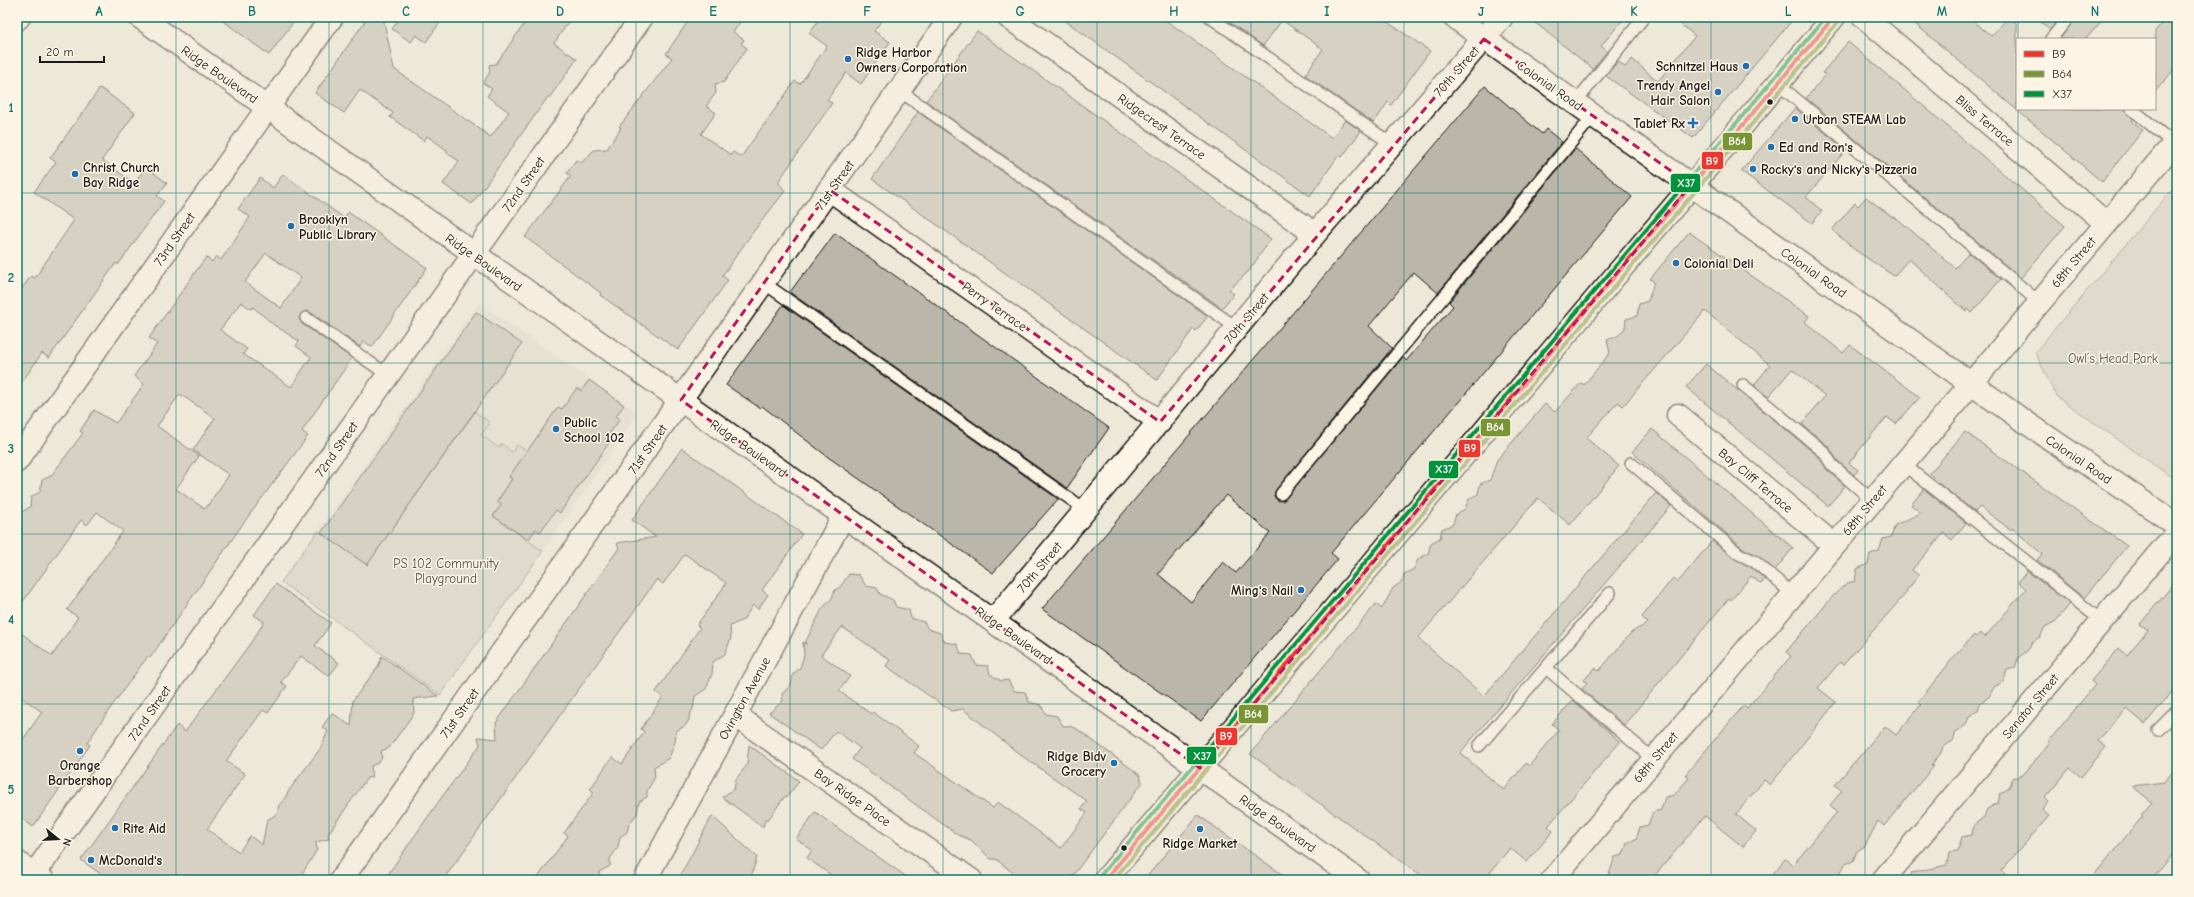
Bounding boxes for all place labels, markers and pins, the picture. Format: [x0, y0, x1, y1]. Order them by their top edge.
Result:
place label: Ridge Harbor Owners Corporation [856, 45, 967, 75]
marker: Ridge Harbor Owners Corporation [843, 54, 853, 64]
place label: Schnitzel Haus [1656, 59, 1738, 74]
marker: Schnitzel Haus [1741, 61, 1751, 71]
place label: Trendy Angel Hair Salon [1637, 78, 1710, 108]
marker: Trendy Angel Hair Salon [1713, 87, 1723, 97]
unlabelled marker [1765, 97, 1775, 107]
place label: Urban STEAM Lab [1803, 112, 1906, 127]
marker: Urban STEAM Lab [1790, 114, 1800, 124]
place label: Tablet Rx [1634, 116, 1686, 131]
marker: Tablet Rx [1688, 118, 1698, 128]
place label: Ed and Ron's [1779, 140, 1853, 155]
marker: Ed and Ron's [1766, 142, 1776, 152]
place label: Christ Church Bay Ridge [83, 160, 160, 190]
place label: Rocky's and Nicky's Pizzeria [1761, 162, 1917, 177]
marker: Rocky's and Nicky's Pizzeria [1748, 164, 1758, 174]
marker: Christ Church Bay Ridge [70, 169, 80, 179]
place label: Brooklyn Public Library [299, 212, 376, 242]
marker: Brooklyn Public Library [286, 221, 296, 231]
place label: Colonial Deli [1684, 256, 1754, 271]
marker: Colonial Deli [1671, 258, 1681, 268]
place label: Public School 102 [564, 415, 624, 445]
marker: Public School 102 [551, 424, 561, 434]
place label: Ming's Nail [1231, 583, 1293, 598]
marker: Ming's Nail [1296, 585, 1306, 595]
marker: Orange Barbershop [75, 746, 85, 756]
place label: Ridge Bldv Grocery [1047, 749, 1106, 779]
place label: Orange Barbershop [48, 758, 112, 788]
marker: Ridge Bldv Grocery [1109, 758, 1119, 768]
place label: Rite Aid [123, 821, 166, 836]
marker: Rite Aid [110, 823, 120, 833]
marker: Ridge Market [1195, 824, 1205, 834]
place label: Ridge Market [1163, 836, 1238, 851]
unlabelled marker [1119, 843, 1129, 853]
place label: McDonald's [99, 853, 163, 868]
marker: McDonald's [86, 855, 96, 865]

